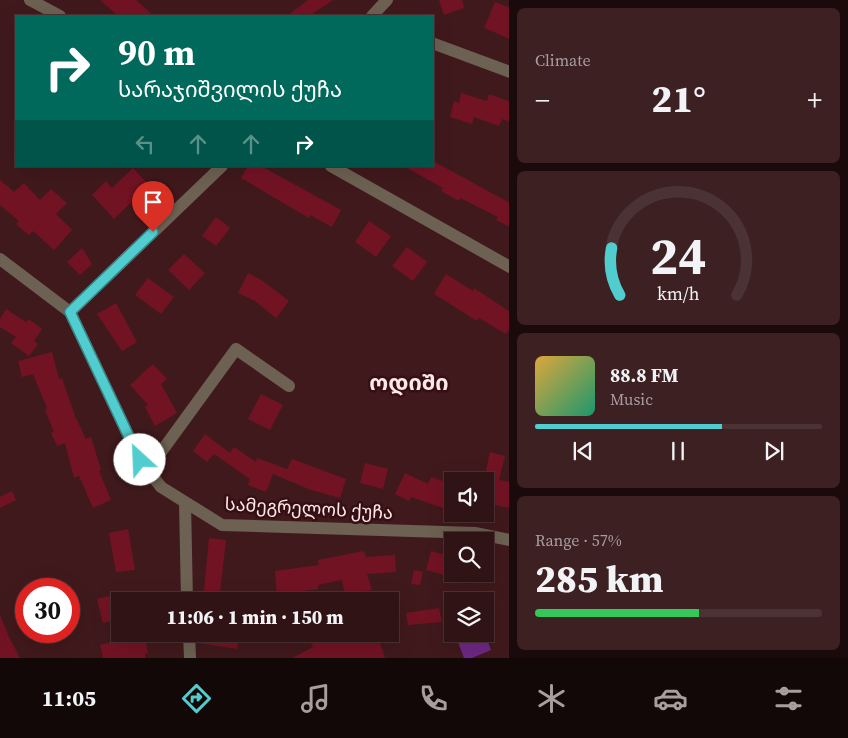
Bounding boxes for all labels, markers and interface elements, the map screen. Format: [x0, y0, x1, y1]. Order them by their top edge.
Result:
text: 90 m [118, 29, 195, 77]
icon: right [35, 35, 100, 100]
text: Climate [535, 49, 591, 71]
text: 21° [651, 73, 706, 125]
text: სარაჯიშვილის ქუჩა [118, 74, 342, 104]
text: − [535, 81, 550, 119]
text: + [807, 81, 822, 119]
icon: left [131, 130, 159, 158]
icon: ahead [184, 130, 212, 158]
icon: ahead [237, 130, 265, 158]
icon: right [290, 130, 318, 158]
pin [132, 181, 174, 232]
icon: arrive [139, 188, 167, 216]
text: 24 [650, 220, 707, 291]
text: km/h [657, 281, 700, 306]
text: 88.8 FM [610, 362, 679, 388]
district label: ოდიში [369, 367, 449, 397]
text: Music [610, 388, 653, 410]
position arrow [113, 433, 165, 485]
icon: previous [569, 437, 597, 465]
icon: pause [664, 437, 692, 465]
icon: next [760, 437, 788, 465]
map controls [444, 472, 494, 642]
button: sound [444, 472, 494, 522]
street label: სამეგრელოს ქუჩა [224, 491, 394, 525]
text: Range · 57% [535, 529, 622, 551]
button: search [444, 532, 494, 582]
text: 285 km [535, 553, 663, 605]
speed limit sign: 30 [15, 578, 80, 643]
button: layers [444, 592, 494, 642]
text: 11:06 · 1 min · 150 m [166, 604, 344, 630]
icon: directions [179, 681, 214, 716]
icon: music [298, 681, 333, 716]
icon: phone [416, 681, 451, 716]
icon: climate [534, 681, 569, 716]
icon: car [653, 681, 688, 716]
icon: filters [771, 681, 806, 716]
text: 11:05 [42, 683, 96, 713]

